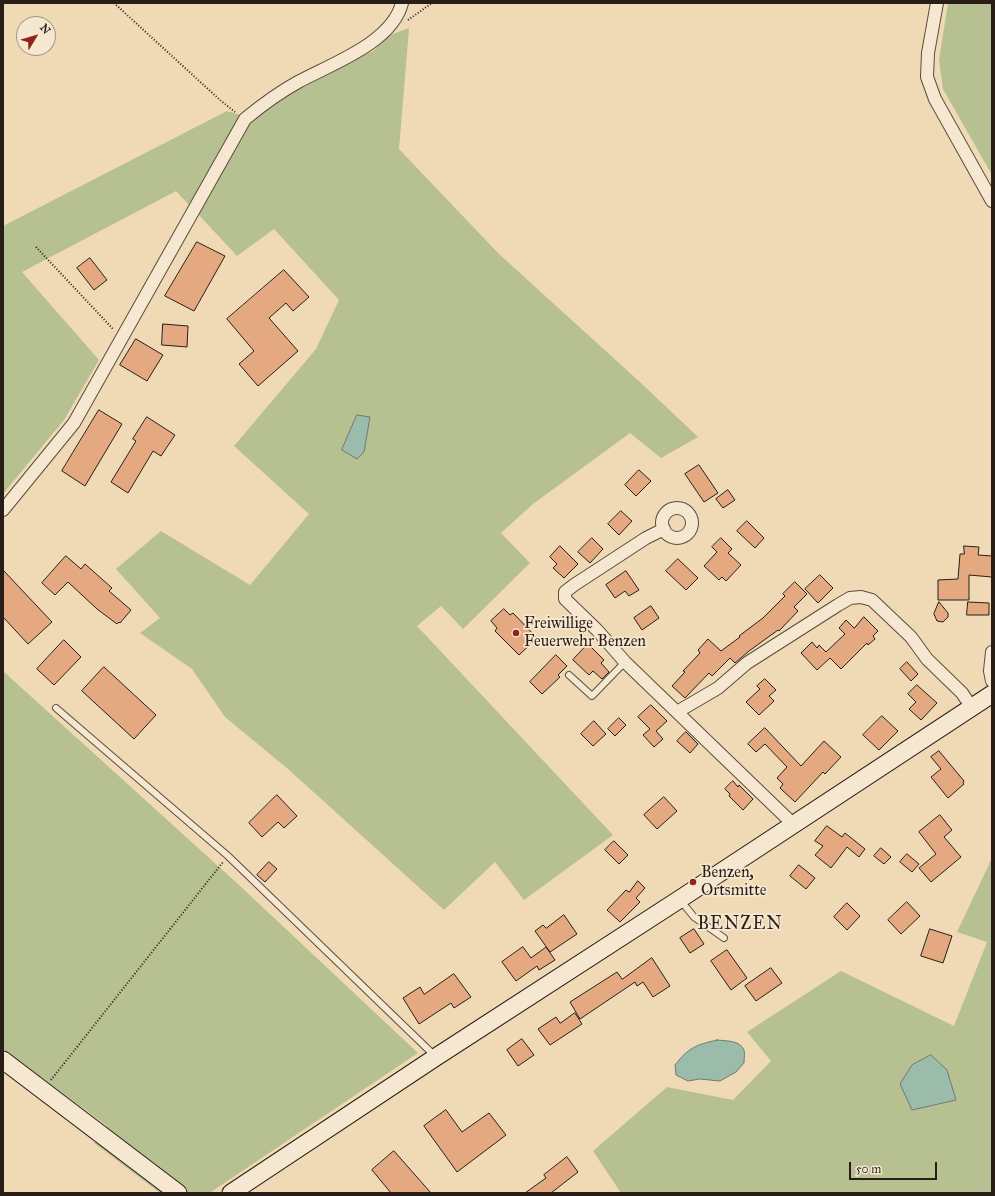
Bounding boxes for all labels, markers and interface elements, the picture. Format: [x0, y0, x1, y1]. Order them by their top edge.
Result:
north arrow [16, 16, 56, 56]
text: N [37, 21, 53, 37]
place label: Freiwillige Feuerwehr Benzen [524, 614, 646, 652]
marker: Freiwillige Feuerwehr Benzen [511, 628, 521, 638]
place label: Benzen, Ortsmitte [701, 863, 766, 901]
marker: Benzen, Ortsmitte [688, 877, 698, 887]
district label: BENZEN [697, 914, 783, 936]
scale bar [851, 1154, 939, 1180]
text: 50 m [856, 1162, 881, 1176]

